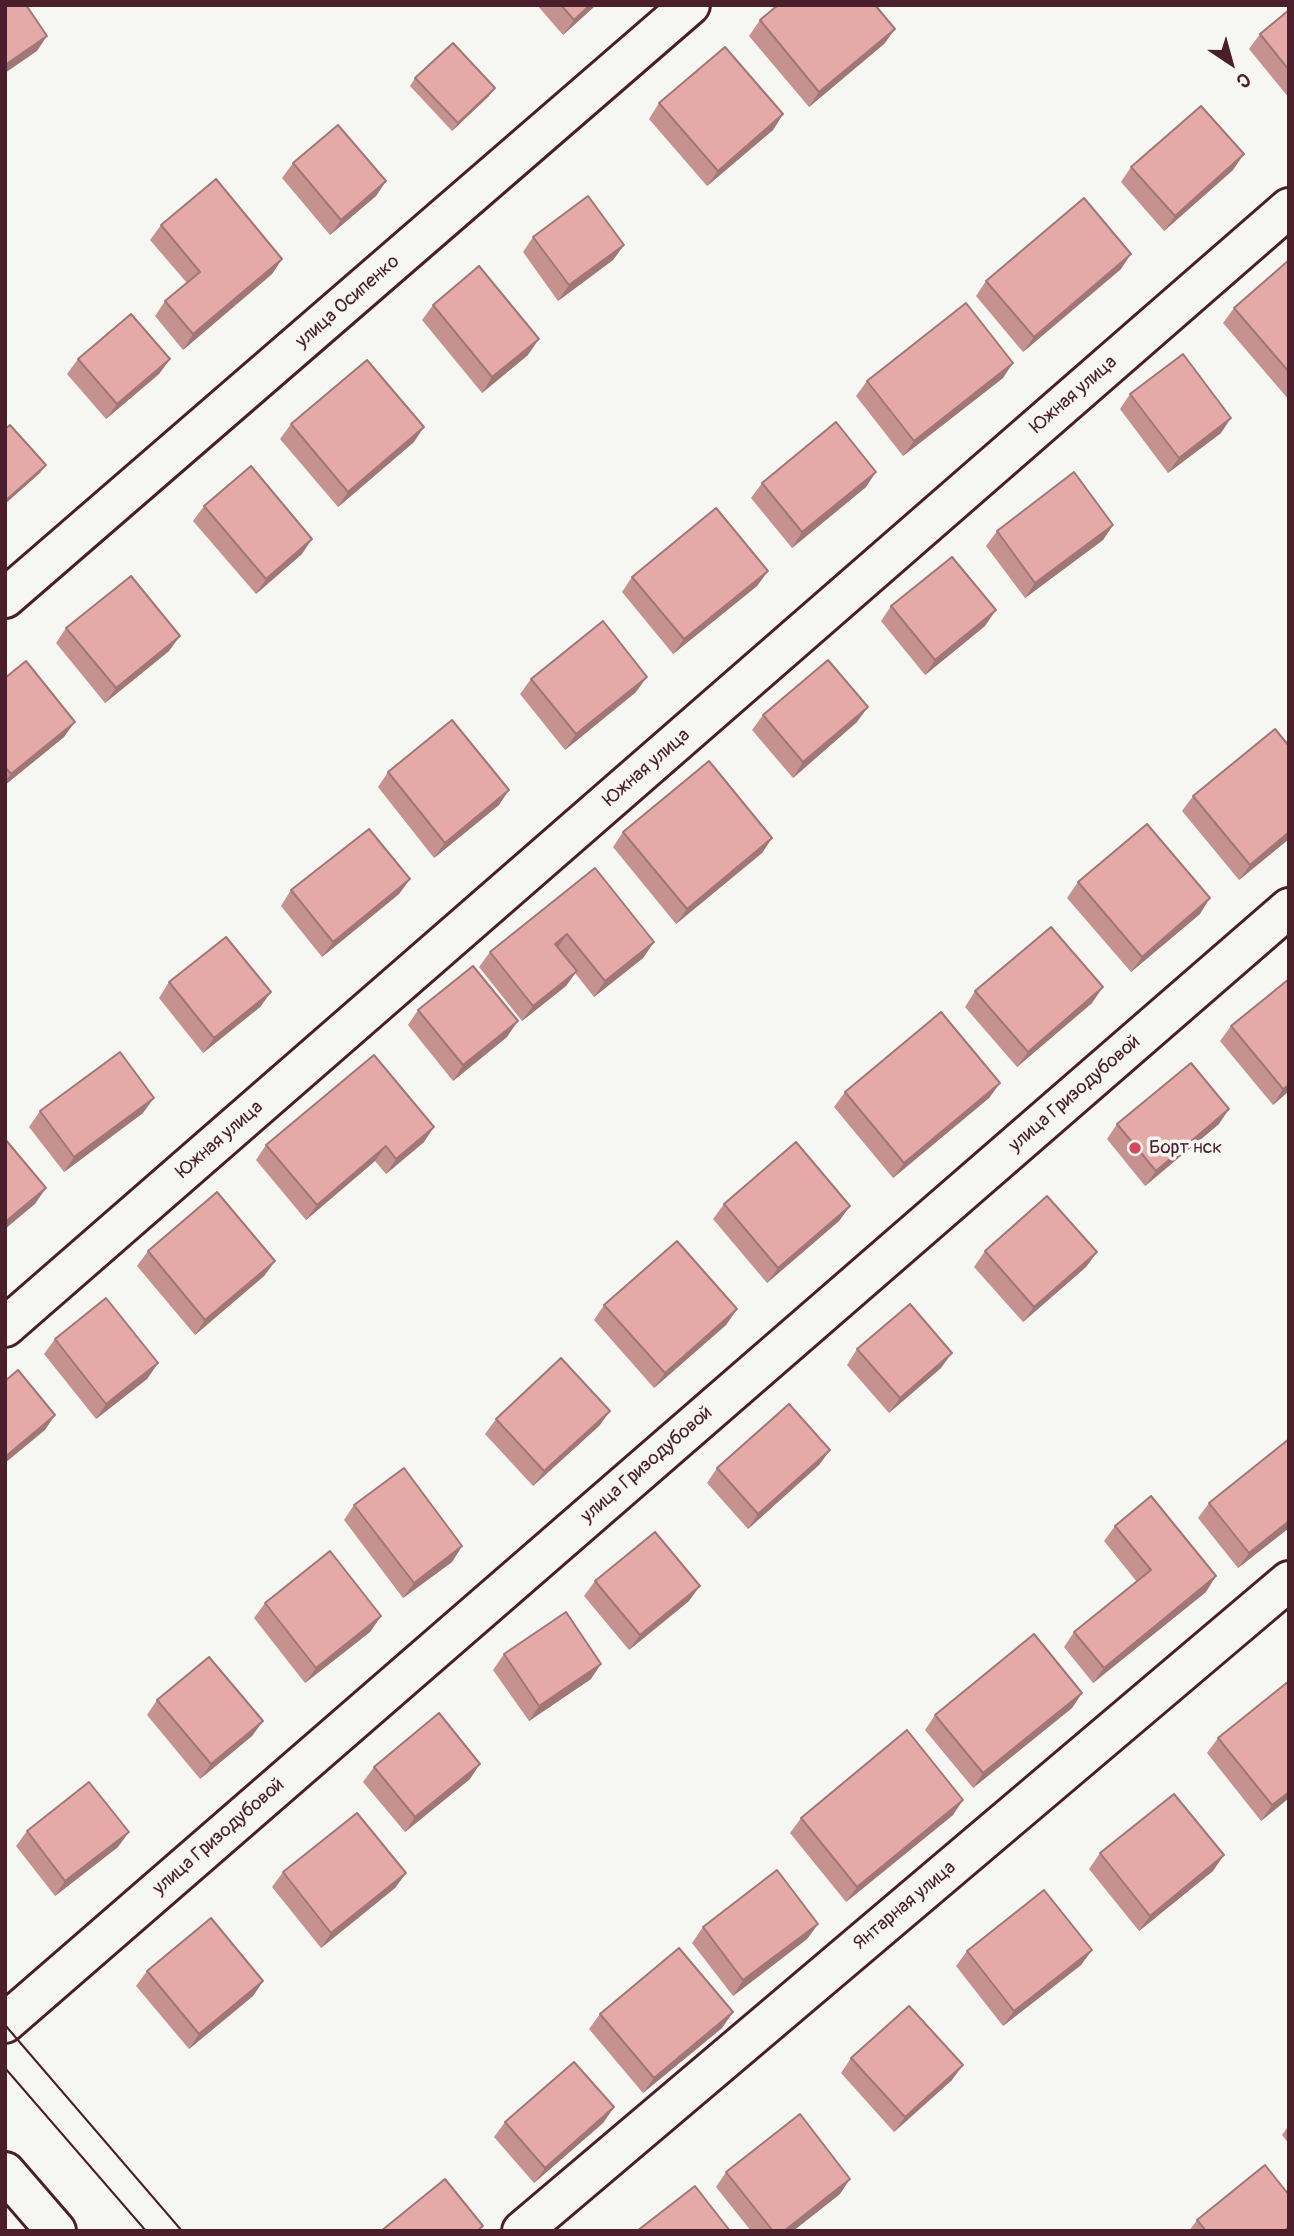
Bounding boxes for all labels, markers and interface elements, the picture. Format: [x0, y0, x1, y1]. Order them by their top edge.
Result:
north arrow [1196, 28, 1266, 98]
text: С [1232, 67, 1255, 93]
street label: улица Осипенко [291, 251, 405, 353]
street label: Южная улица [1026, 351, 1122, 439]
street label: Южная улица [599, 724, 695, 812]
street label: улица Гризодубовой [1005, 1031, 1145, 1157]
street label: Южная улица [172, 1096, 268, 1184]
place label: Борт нск [1149, 1137, 1222, 1159]
marker: Борт нск [1127, 1140, 1143, 1156]
street label: улица Гризодубовой [577, 1402, 717, 1528]
street label: улица Гризодубовой [149, 1774, 289, 1900]
street label: Янтарная улица [849, 1857, 961, 1955]

